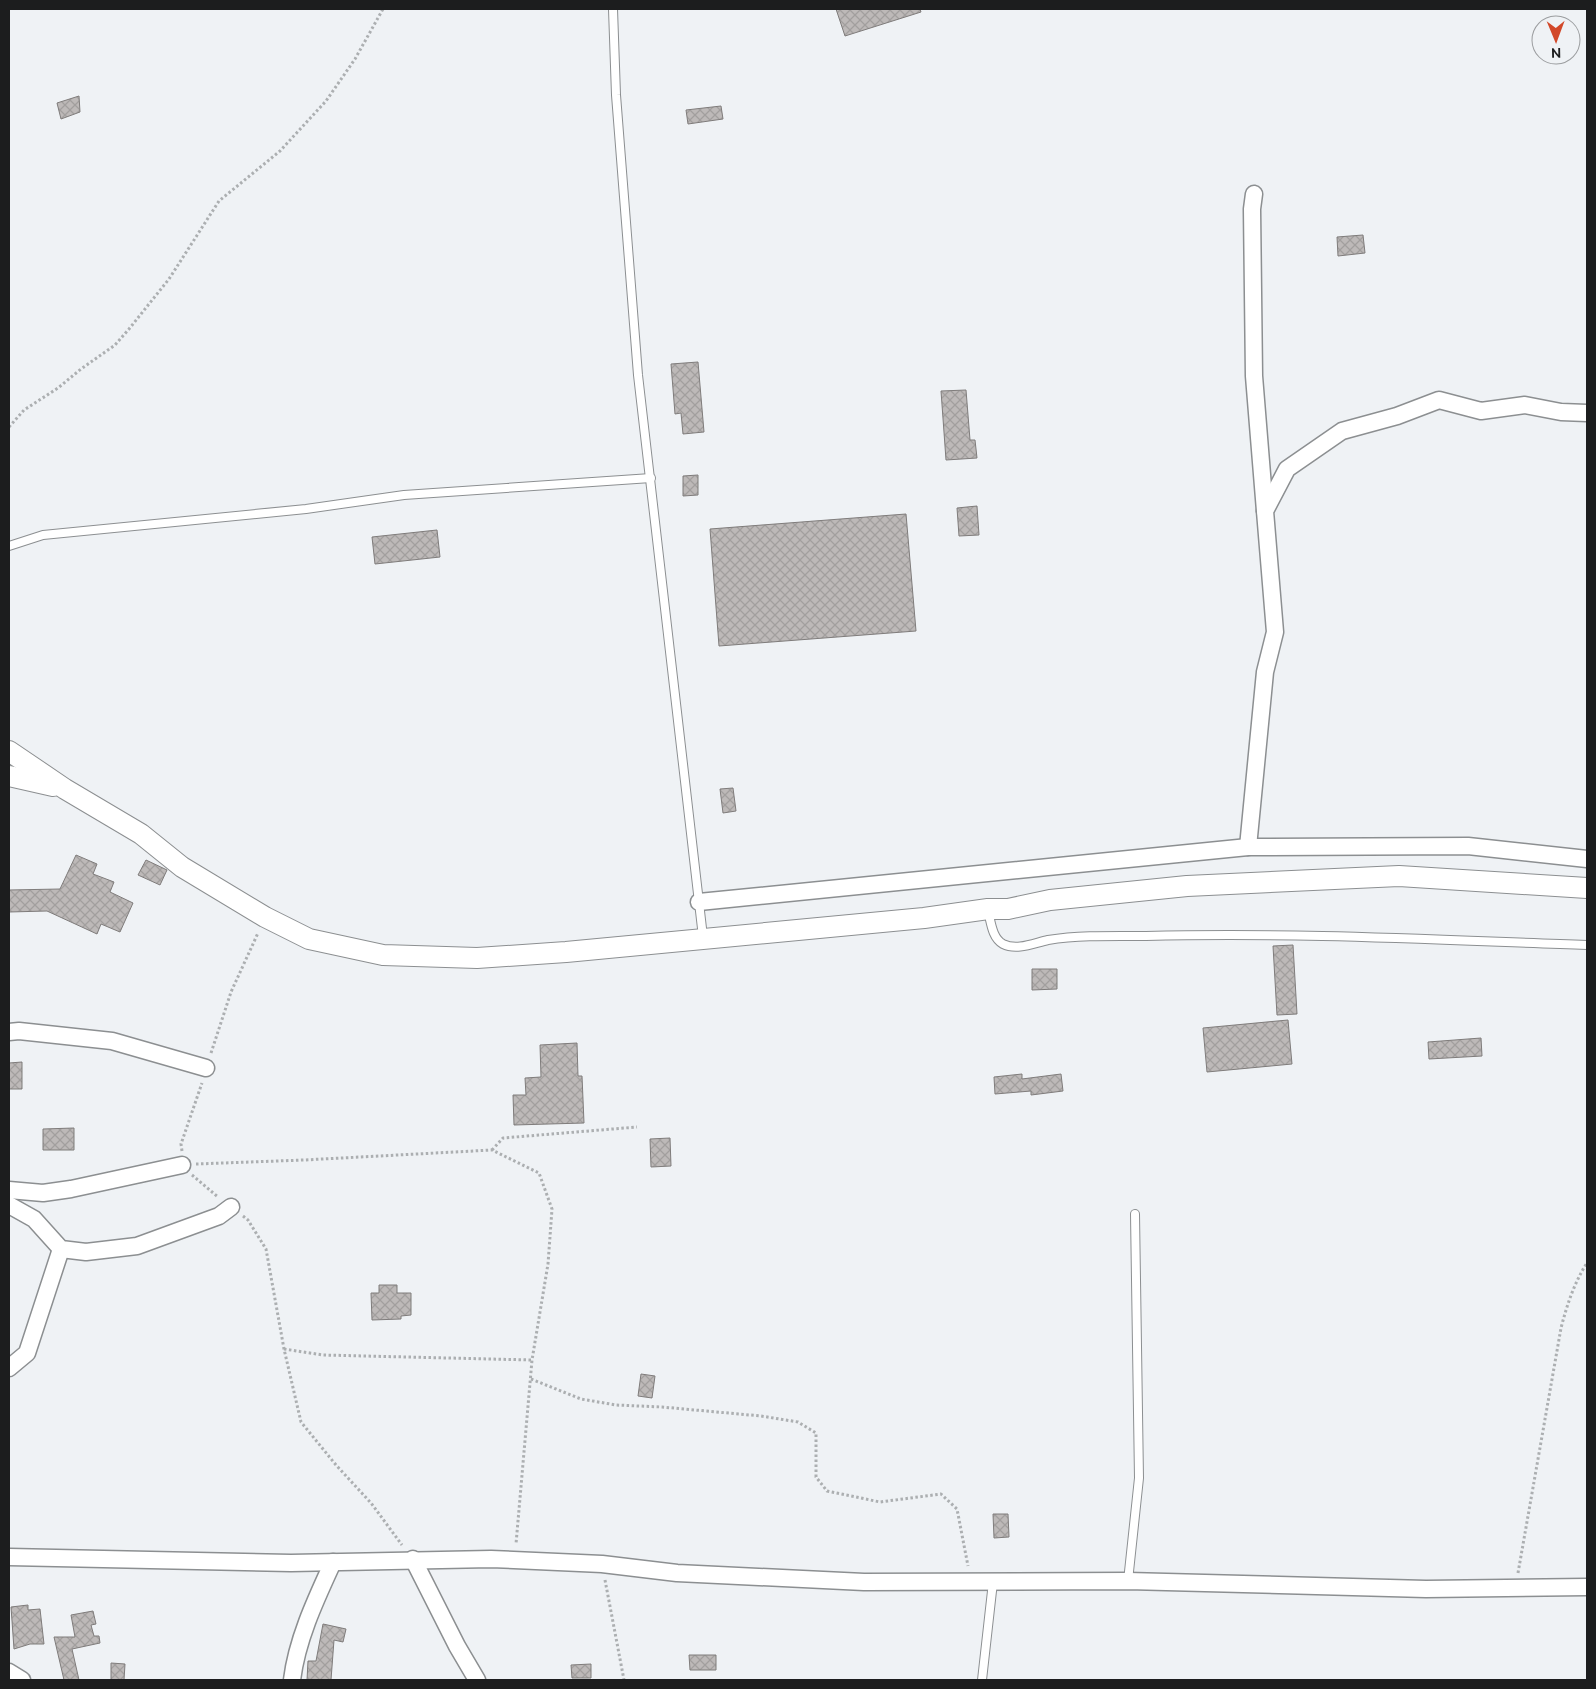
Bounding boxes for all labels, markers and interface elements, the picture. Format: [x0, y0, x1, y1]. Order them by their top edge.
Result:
north arrow [1531, 15, 1581, 65]
text: N [1551, 45, 1562, 61]

